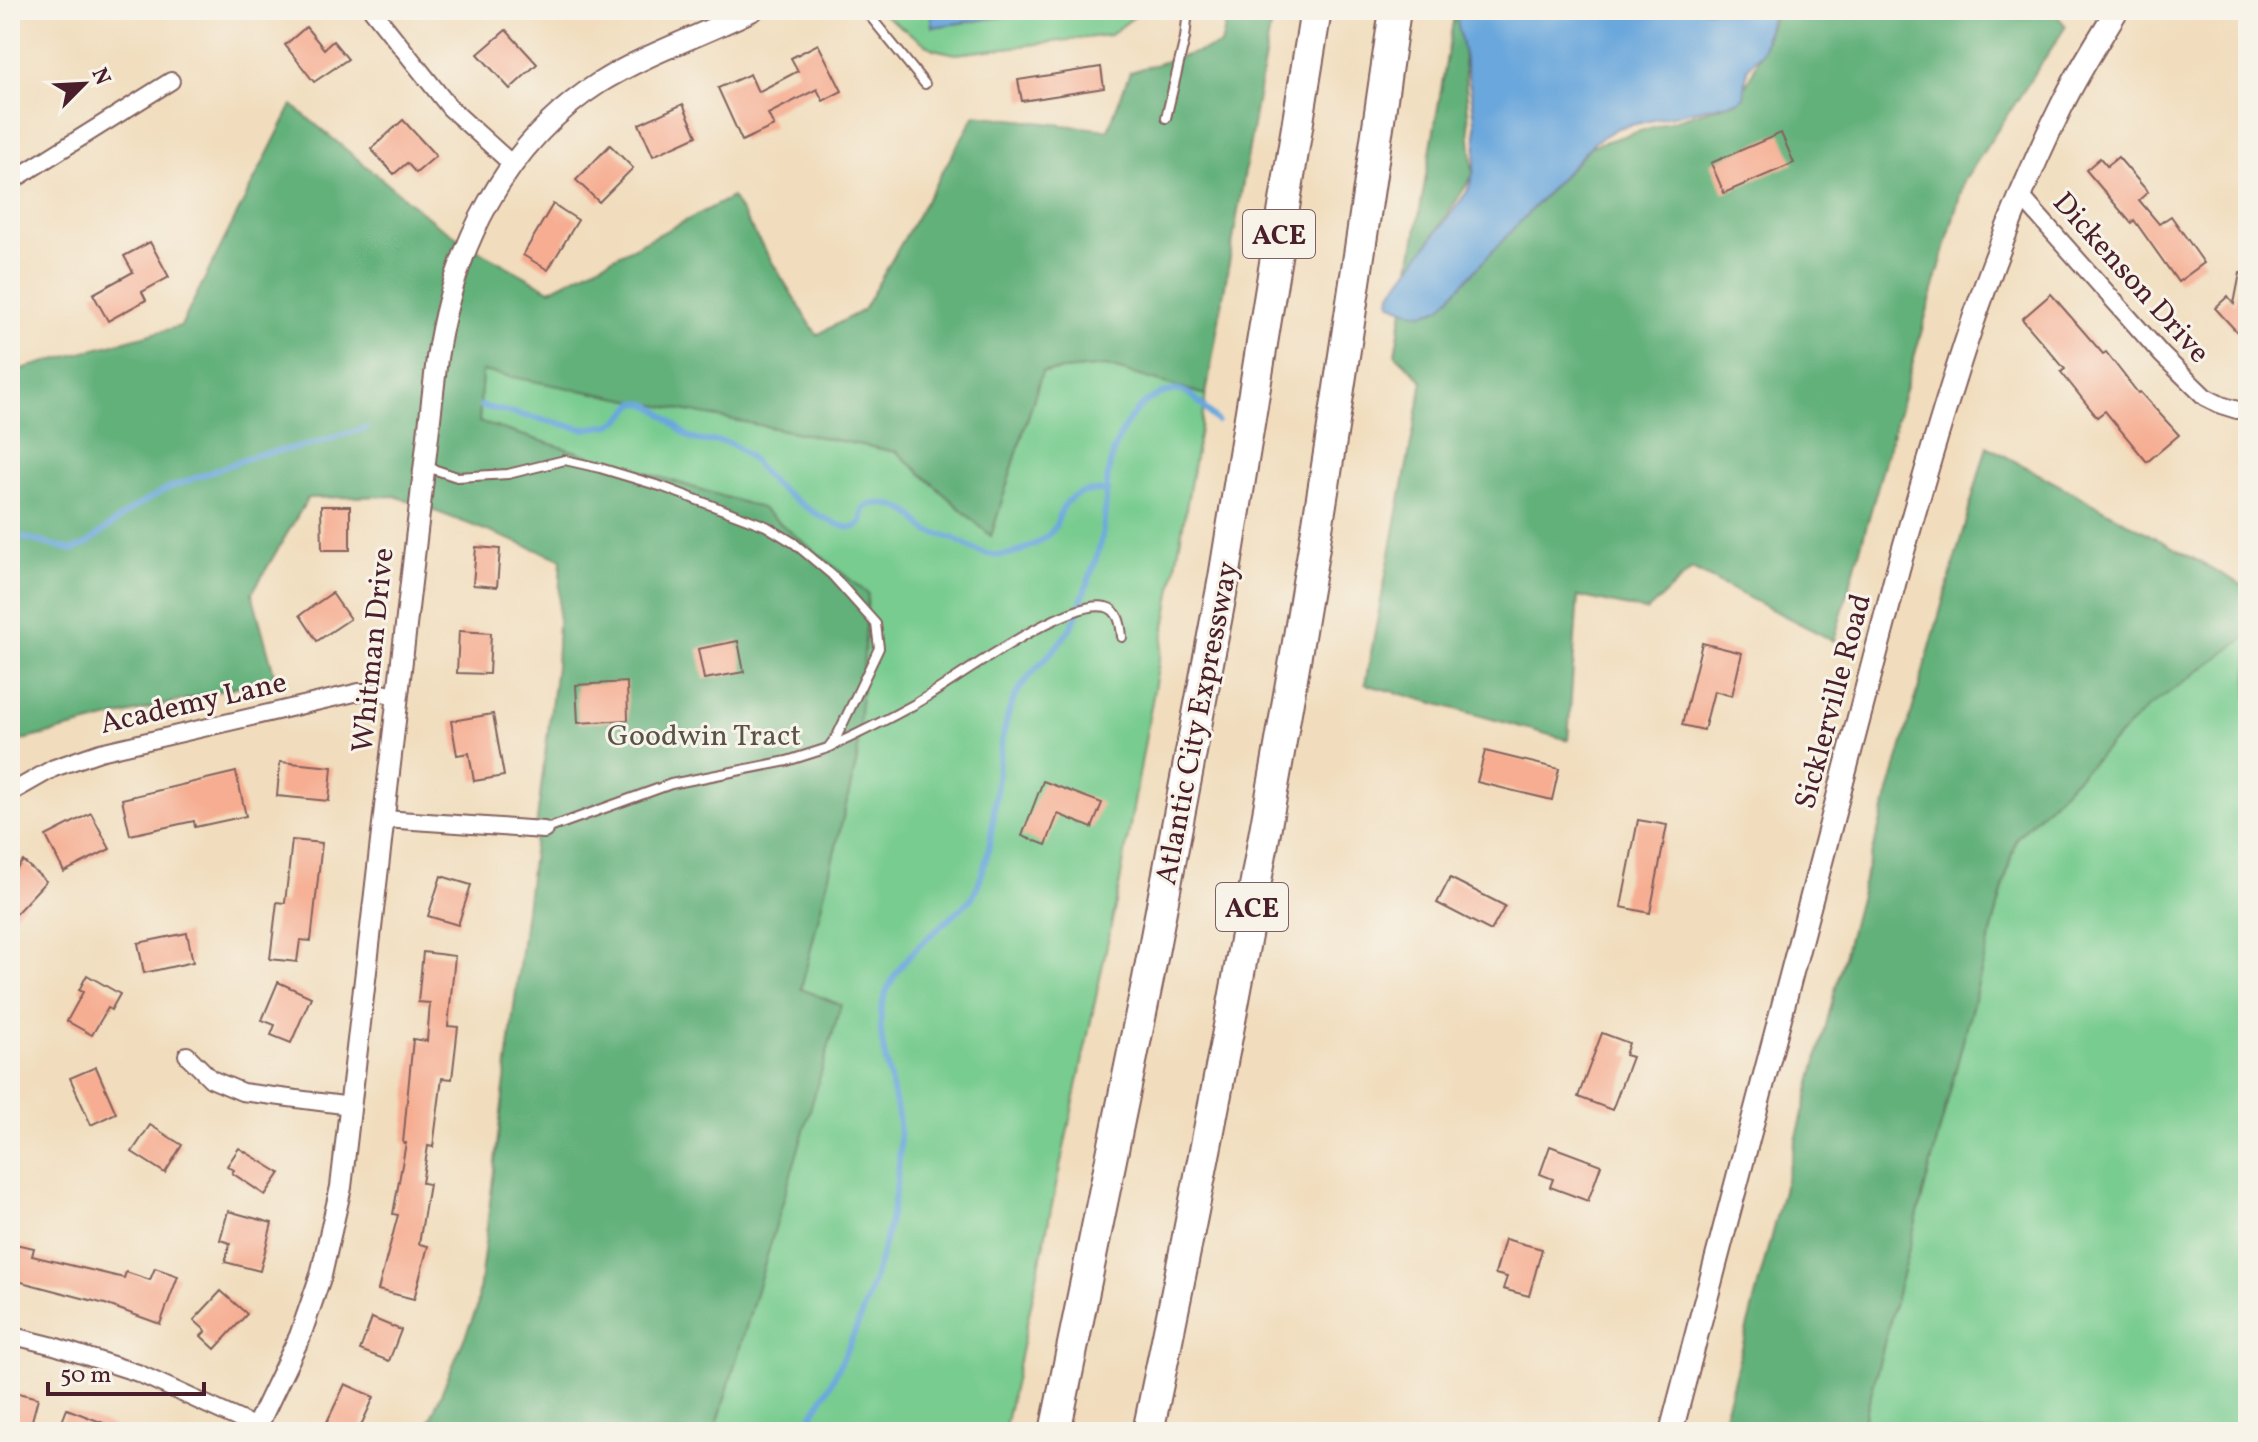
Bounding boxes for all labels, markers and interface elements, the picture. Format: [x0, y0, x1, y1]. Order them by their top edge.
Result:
north arrow [44, 44, 124, 124]
text: N [83, 63, 117, 91]
street label: Dickenson Drive [2042, 183, 2219, 373]
road number: ACE [1243, 210, 1315, 258]
street label: Whitman Drive [342, 546, 406, 755]
street label: Atlantic City Expressway [1146, 558, 1250, 889]
street label: Sicklerville Road [1785, 589, 1883, 814]
street label: Academy Lane [96, 662, 291, 746]
park label: Goodwin Tract [607, 716, 801, 758]
road number: ACE [1216, 883, 1288, 931]
scale bar [48, 1346, 204, 1396]
text: 50 m [60, 1359, 112, 1393]

